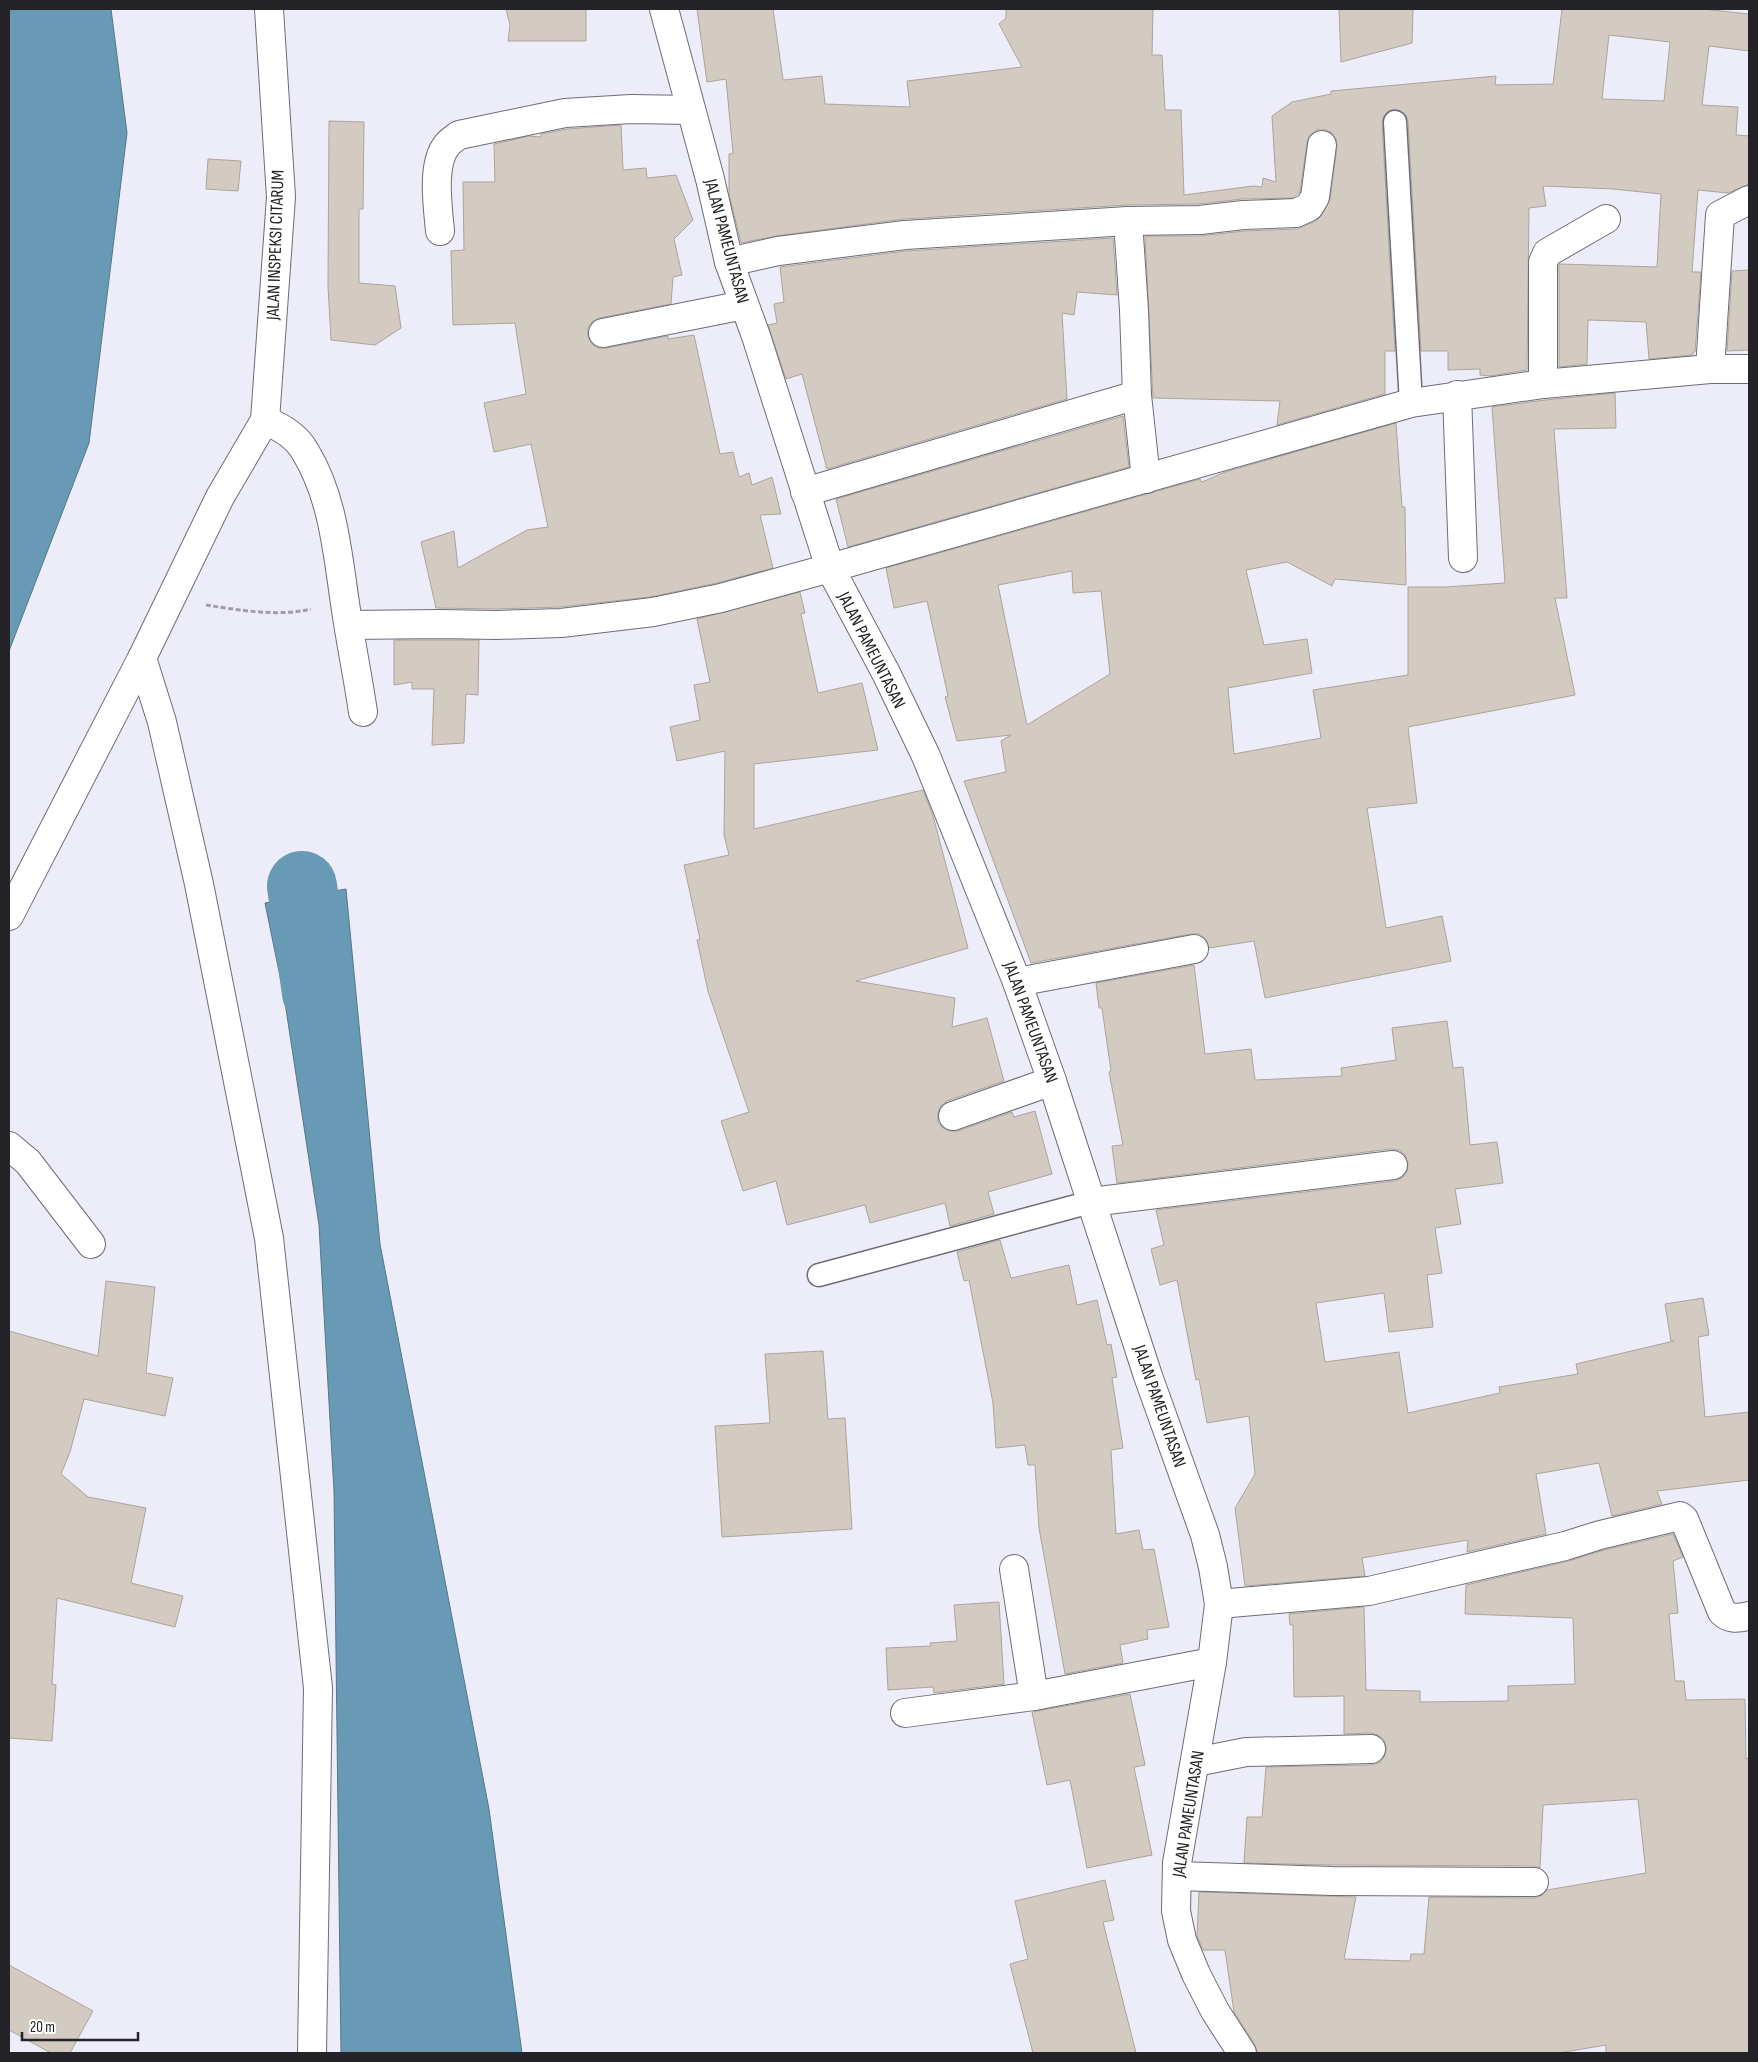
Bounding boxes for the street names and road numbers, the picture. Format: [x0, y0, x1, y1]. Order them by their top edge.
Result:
street label: JALAN INSPEKSI CITARUM [262, 170, 289, 321]
street label: JALAN PAMEUNTASAN [700, 176, 753, 306]
street label: JALAN PAMEUNTASAN [833, 588, 910, 712]
street label: JALAN PAMEUNTASAN [998, 958, 1062, 1086]
street label: JALAN PAMEUNTASAN [1128, 1341, 1190, 1470]
street label: JALAN PAMEUNTASAN [1168, 1749, 1209, 1880]

